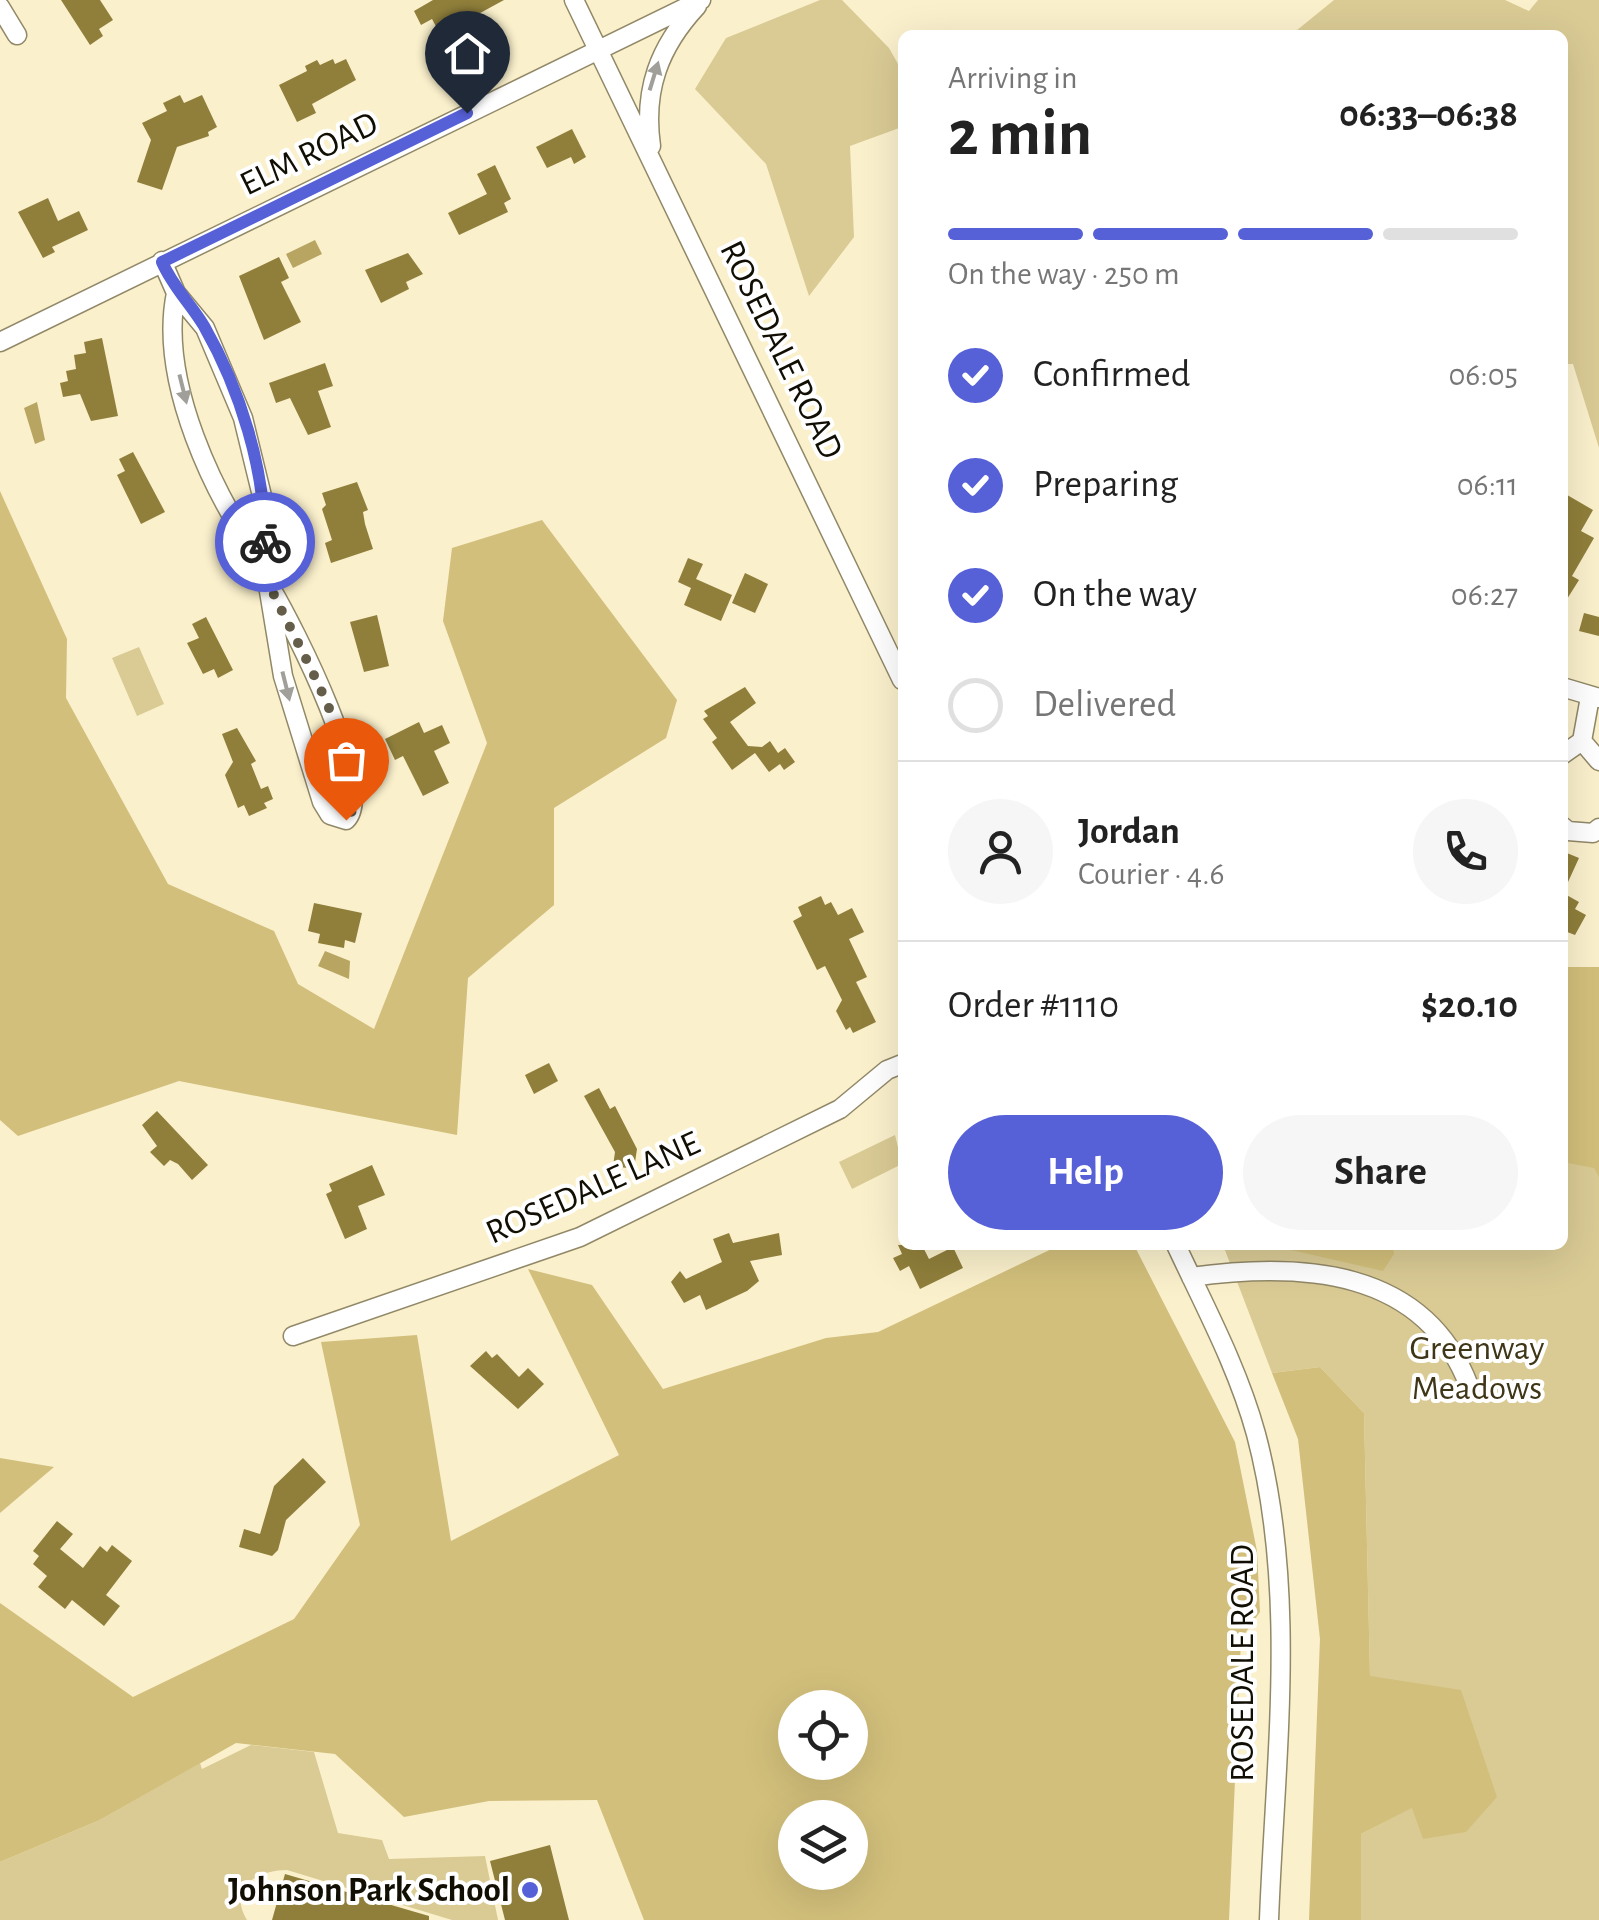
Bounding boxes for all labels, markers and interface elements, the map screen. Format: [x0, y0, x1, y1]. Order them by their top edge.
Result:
pin [425, 11, 510, 114]
icon: home [440, 26, 495, 81]
one-way arrow [647, 60, 662, 90]
text: Arriving in [948, 62, 1077, 94]
text: 06:33–06:38 [1339, 96, 1518, 134]
text: 2 min [948, 102, 1092, 167]
street label: ELM ROAD [235, 106, 383, 202]
street label: ROSEDALE ROAD [713, 235, 849, 465]
text: On the way · 250 m [948, 258, 1180, 290]
icon: check [948, 348, 1003, 403]
text: Confirmed [1033, 356, 1190, 394]
text: 06:05 [1448, 359, 1518, 391]
one-way arrow [176, 374, 191, 405]
icon: check [948, 458, 1003, 513]
text: Preparing [1033, 466, 1178, 504]
text: 06:11 [1457, 469, 1518, 501]
courier [215, 492, 315, 592]
icon: bike [238, 515, 293, 570]
icon: check [948, 568, 1003, 623]
text: On the way [1033, 576, 1197, 614]
text: 06:27 [1451, 579, 1518, 611]
one-way arrow [279, 671, 295, 702]
text: Delivered [1033, 686, 1176, 724]
pin [304, 718, 389, 821]
icon: bag [319, 733, 374, 788]
button: person [948, 799, 1053, 904]
button: phone [1413, 799, 1518, 904]
text: Jordan [1078, 813, 1180, 851]
text: Courier · 4.6 [1078, 858, 1225, 890]
text: Order #1110 [948, 987, 1119, 1025]
text: $20.10 [1421, 987, 1518, 1025]
button: Help [948, 1115, 1223, 1230]
button: Share [1243, 1115, 1518, 1230]
street label: ROSEDALE LANE [481, 1125, 705, 1251]
park label: Greenway Meadows [1410, 1331, 1545, 1406]
street label: ROSEDALE ROAD [1225, 1544, 1260, 1782]
map controls [778, 1690, 868, 1890]
button: locate [778, 1690, 868, 1780]
button: layers [778, 1800, 868, 1890]
place label: Johnson Park School [228, 1873, 510, 1908]
marker: Johnson Park School [519, 1879, 541, 1901]

